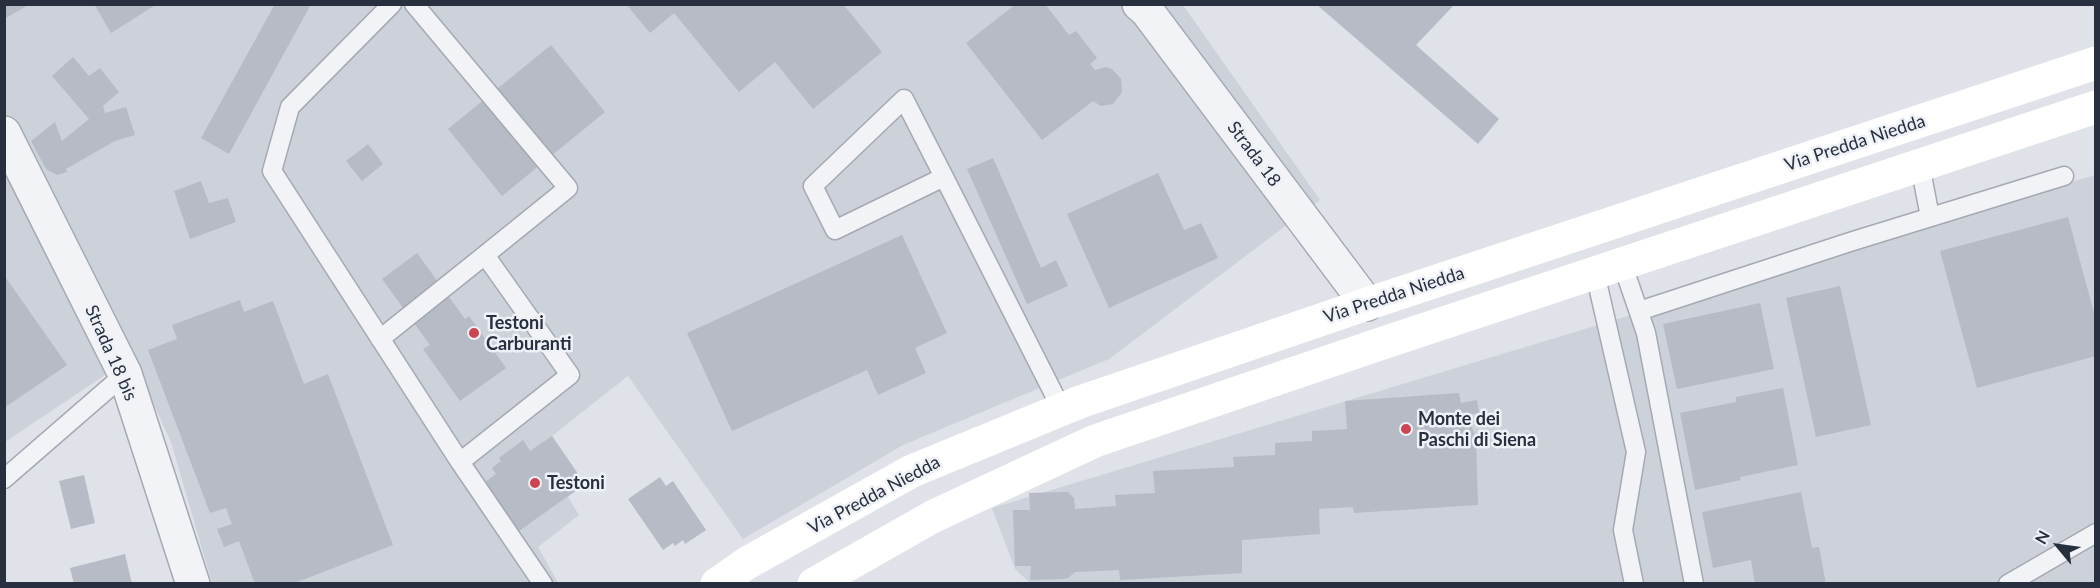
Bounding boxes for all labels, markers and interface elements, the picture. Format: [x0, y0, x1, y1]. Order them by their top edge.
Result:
street label: Via Predda Niedda [1782, 110, 1928, 176]
street label: Strada 18 [1223, 117, 1285, 191]
street label: Via Predda Niedda [1321, 262, 1467, 328]
street label: Strada 18 bis [80, 302, 142, 404]
place label: Testoni Carburanti [486, 312, 571, 354]
marker: Testoni Carburanti [467, 326, 481, 340]
place label: Monte dei Paschi di Siena [1418, 408, 1536, 450]
marker: Monte dei Paschi di Siena [1399, 422, 1413, 436]
street label: Via Predda Niedda [804, 451, 944, 539]
place label: Testoni [547, 472, 605, 494]
marker: Testoni [528, 476, 542, 490]
north arrow [2028, 516, 2088, 576]
text: N [2031, 527, 2053, 547]

